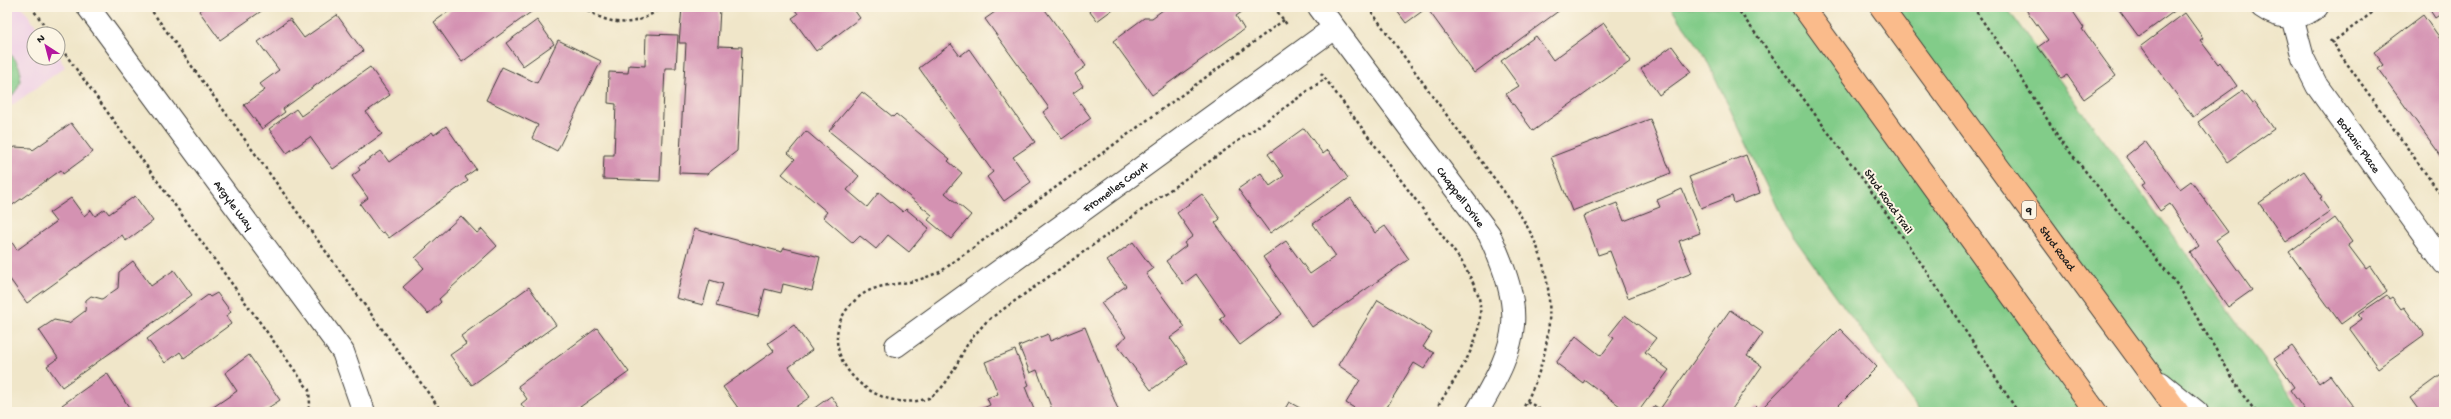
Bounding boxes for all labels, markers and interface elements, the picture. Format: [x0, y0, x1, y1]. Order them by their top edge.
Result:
north arrow [26, 26, 66, 66]
text: N [35, 33, 48, 46]
street label: Botanic Place [2332, 114, 2383, 177]
street label: Fromelles Court [1080, 159, 1153, 217]
street label: Chappell Drive [1432, 165, 1487, 232]
street label: Stud Road Trail [1860, 167, 1915, 237]
street label: Argyle Way [210, 178, 256, 234]
road number: 9 [2022, 201, 2036, 219]
street label: Stud Road [2035, 224, 2078, 275]

